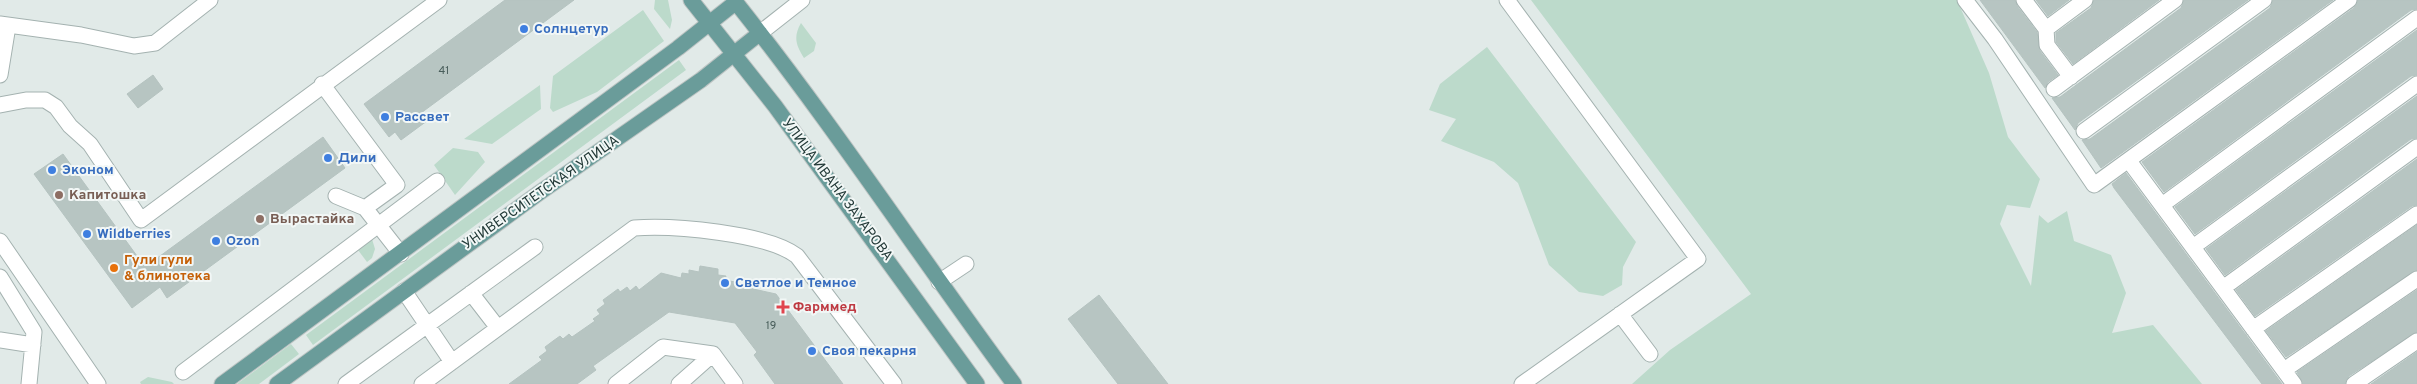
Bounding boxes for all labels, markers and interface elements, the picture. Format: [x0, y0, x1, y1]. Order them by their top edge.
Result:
place label: Солнцетур [534, 21, 609, 38]
marker: Солнцетур [518, 23, 530, 35]
house number: 41 [439, 64, 449, 78]
place label: Рассвет [395, 109, 450, 126]
marker: Рассвет [379, 111, 391, 123]
street label: УЛИЦА ИВАНА ЗАХАРОВА [778, 116, 896, 264]
street label: УНИВЕРСИТЕТСКАЯ УЛИЦА [459, 132, 623, 254]
place label: Дили [338, 150, 376, 167]
marker: Дили [322, 152, 334, 164]
place label: Эконом [62, 162, 114, 179]
marker: Эконом [46, 164, 58, 176]
place label: Капитошка [69, 187, 146, 204]
marker: Капитошка [53, 189, 65, 201]
place label: Вырастайка [270, 211, 354, 228]
marker: Вырастайка [254, 213, 266, 225]
place label: Wildberries [97, 226, 171, 243]
marker: Wildberries [81, 228, 93, 240]
place label: Ozon [226, 233, 259, 250]
marker: Ozon [210, 235, 222, 247]
place label: Гули гули & блинотека [124, 252, 210, 285]
marker: Гули гули & блинотека [108, 262, 120, 274]
place label: Светлое и Темное [735, 275, 857, 292]
marker: Светлое и Темное [719, 277, 731, 289]
place label: Фарммед [793, 299, 857, 316]
marker: Фарммед [777, 301, 789, 313]
house number: 19 [766, 319, 776, 333]
place label: Своя пекарня [822, 343, 917, 360]
marker: Своя пекарня [806, 345, 818, 357]

